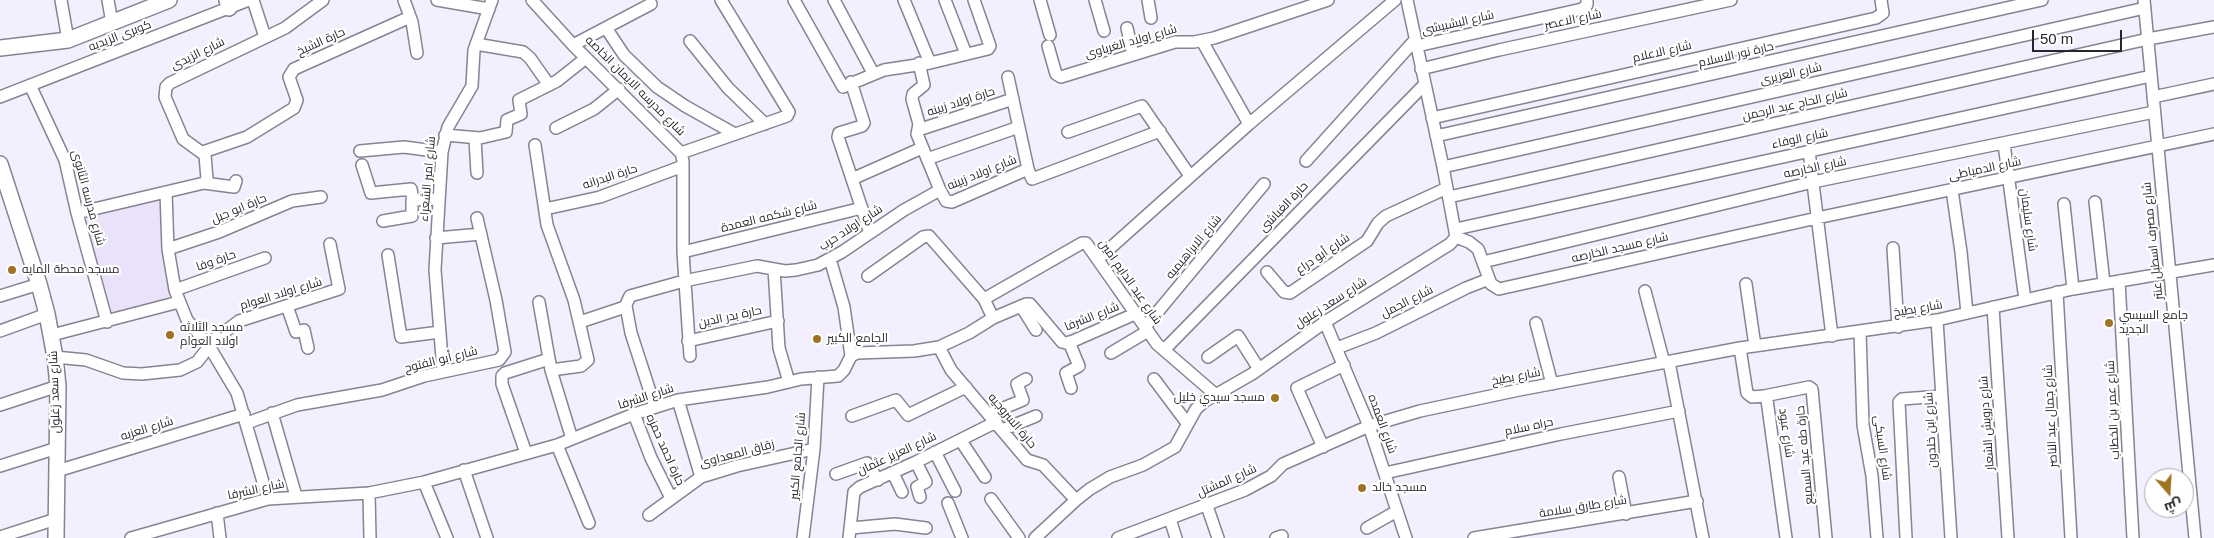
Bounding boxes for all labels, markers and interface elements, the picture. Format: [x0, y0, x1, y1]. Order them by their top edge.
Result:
street label: شارع الاعصر [1543, 7, 1603, 33]
street label: شارع البشبيشى [1420, 8, 1496, 38]
street label: كوبرى الزيديه [87, 17, 153, 55]
scale bar [2034, 20, 2124, 52]
street label: شارع اولاد الغرباوى [1083, 22, 1179, 62]
street label: حارة الشيخ [294, 25, 348, 59]
text: 50 m [2040, 30, 2073, 47]
street label: شارع مدرسه الايمان الخاصه [582, 33, 688, 139]
street label: شارع الزيدى [169, 35, 227, 73]
street label: شارع الاعلام [1631, 38, 1693, 66]
street label: حارة نور الاسلام [1697, 39, 1775, 71]
street label: شارع العزيرى [1759, 60, 1823, 88]
street label: حارة اولاد زبينه [925, 84, 997, 120]
street label: شارع الحاج عبد الرحمن [1741, 86, 1849, 124]
street label: شارع الوفاء [1770, 126, 1830, 152]
street label: شارع امير الشعراء [417, 136, 439, 222]
street label: شارع مدرسه الثانوى [68, 149, 108, 247]
street label: شارع اولاد زبينه [945, 153, 1019, 193]
street label: شارع الخارصه [1782, 154, 1848, 182]
street label: شارع الدمياطى [1947, 154, 2023, 184]
street label: حارة البدرانه [581, 161, 639, 193]
street label: حارة الغباشى [1256, 179, 1312, 235]
street label: شارع مصرف اسطبل عنتر [2140, 181, 2166, 301]
street label: شارع سليمان [2016, 188, 2040, 252]
street label: حارة ابو جبل [209, 191, 269, 227]
street label: شارع شكمه العمدة [719, 198, 819, 236]
street label: شارع اولاد حرب [816, 202, 886, 254]
street label: شارع الابراهيميه [1163, 212, 1225, 282]
street label: شارع مسجد الخارصه [1570, 230, 1670, 266]
street label: شارع أبو دراع [1293, 231, 1353, 277]
street label: شارع عبد الدايم امين [1095, 237, 1165, 327]
street label: حارة وفا [194, 248, 238, 274]
place label: مسجد محطة المايه [22, 263, 120, 277]
marker: مسجد محطة المايه [6, 264, 18, 276]
street label: شارع سعد زعلول [1292, 274, 1370, 332]
street label: شارع اولاد العوام [238, 275, 324, 313]
street label: شارع الجمل [1378, 283, 1436, 321]
street label: شارع بطيخ [1892, 298, 1944, 320]
street label: شارع الشرفا [1063, 300, 1121, 334]
street label: حارة بدر الدين [697, 303, 763, 331]
place label: جامع السيسي الجديد [2119, 309, 2188, 337]
marker: جامع السيسي الجديد [2103, 317, 2115, 329]
place label: مسجد الثلاثه اولاد العوام [180, 321, 243, 349]
marker: مسجد الثلاثه اولاد العوام [164, 329, 176, 341]
place label: الجامع الكبير [827, 332, 888, 346]
marker: الجامع الكبير [811, 333, 823, 345]
street label: شارع أبو الفتوح [403, 344, 479, 376]
street label: شارع سعد زغلول [46, 350, 64, 434]
street label: شارع عمر بن الخطاب [2103, 360, 2123, 460]
street label: شارع جمال عبد الناصر [2041, 364, 2061, 468]
street label: شارع بطيخ [1490, 365, 1542, 389]
street label: شارع درويش الشعار [1977, 375, 1997, 471]
street label: شارع الشرفا [616, 381, 676, 413]
street label: حارة السروجيه [985, 390, 1039, 452]
place label: مسجد سيدي خليل [1174, 391, 1265, 405]
marker: مسجد سيدي خليل [1269, 392, 1281, 404]
street label: شارع العمده [1365, 392, 1399, 456]
street label: شارع ابن خلدون [1922, 392, 1940, 468]
street label: حارة طه عبد السميع [1793, 405, 1817, 505]
street label: شارع عبود [1775, 407, 1797, 459]
street label: حارة احمد حمزه [643, 412, 687, 488]
street label: شارع الجامع الكبير [787, 412, 809, 500]
street label: شارع العزبه [119, 414, 175, 444]
street label: حراه سلام [1503, 415, 1555, 439]
street label: شارع السبكى [1870, 415, 1894, 481]
street label: شارع العزيز عثمان [855, 429, 939, 479]
street label: زقاق المعداوى [698, 437, 776, 471]
street label: شارع المشتل [1195, 462, 1259, 500]
north arrow [2144, 468, 2194, 518]
street label: شارع الشرفا [226, 477, 286, 503]
place label: مسجد خالد [1372, 481, 1427, 495]
marker: مسجد خالد [1356, 482, 1368, 494]
street label: شارع طارق سلامة [1538, 493, 1628, 521]
text: ش [2162, 496, 2185, 517]

